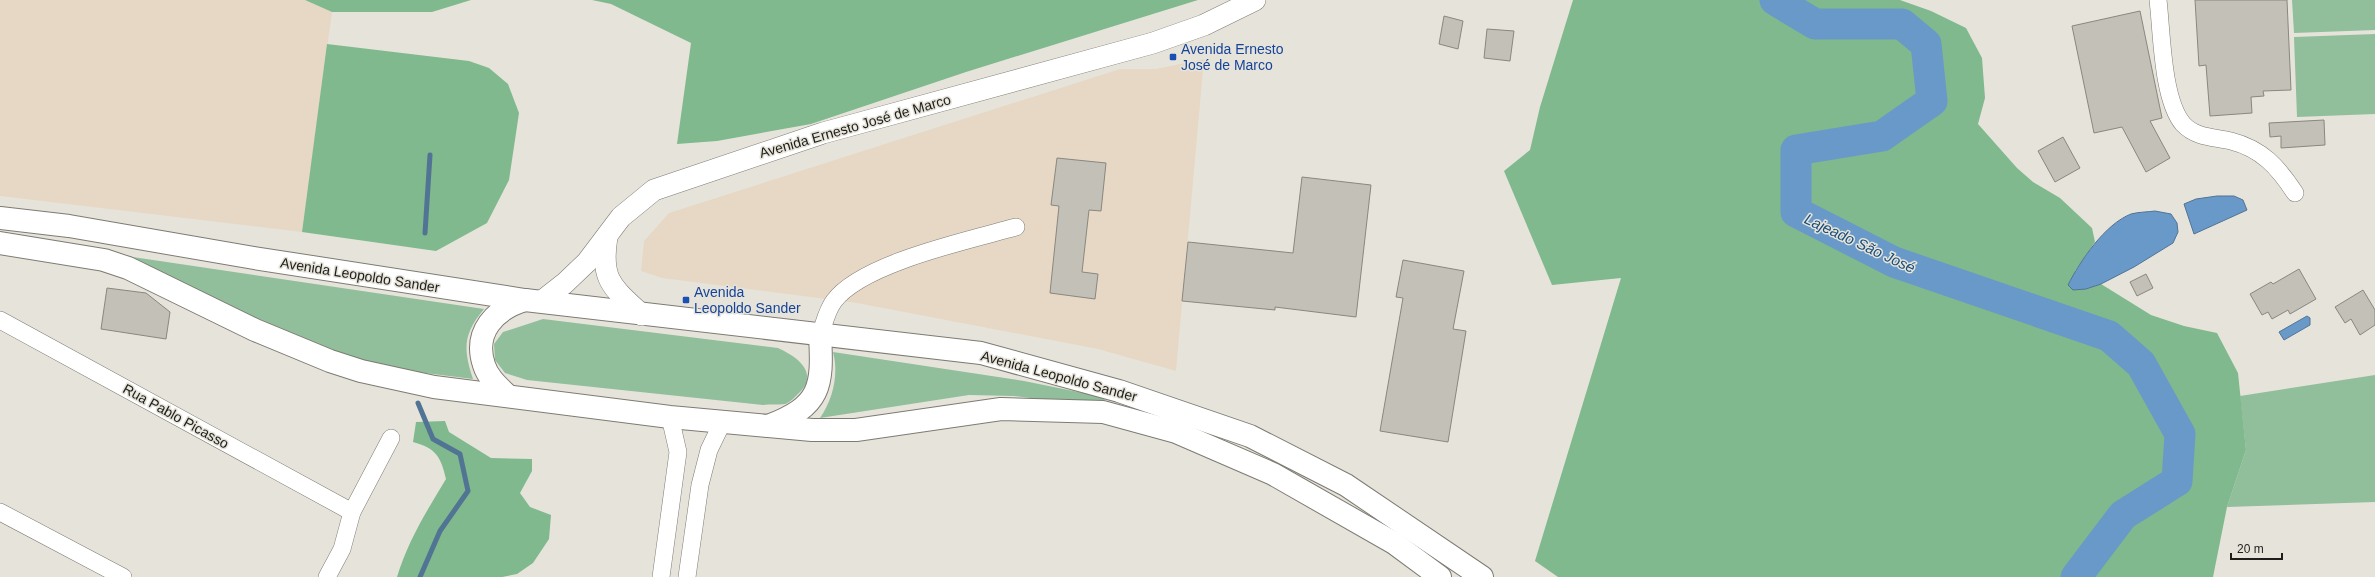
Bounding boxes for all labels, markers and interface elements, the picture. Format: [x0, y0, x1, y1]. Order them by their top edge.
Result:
place label: Avenida Ernesto José de Marco [1181, 41, 1284, 73]
marker: Avenida Ernesto José de Marco [1168, 52, 1178, 62]
street label: Avenida Ernesto José de Marco [758, 91, 953, 161]
water label: Lajeado São José [1802, 210, 1918, 276]
street label: Avenida Leopoldo Sander [279, 255, 441, 296]
place label: Avenida Leopoldo Sander [694, 284, 801, 316]
marker: Avenida Leopoldo Sander [681, 295, 691, 305]
street label: Avenida Leopoldo Sander [979, 347, 1139, 405]
street label: Rua Pablo Picasso [120, 380, 232, 452]
scale bar [2231, 535, 2282, 561]
text: 20 m [2237, 542, 2264, 556]

